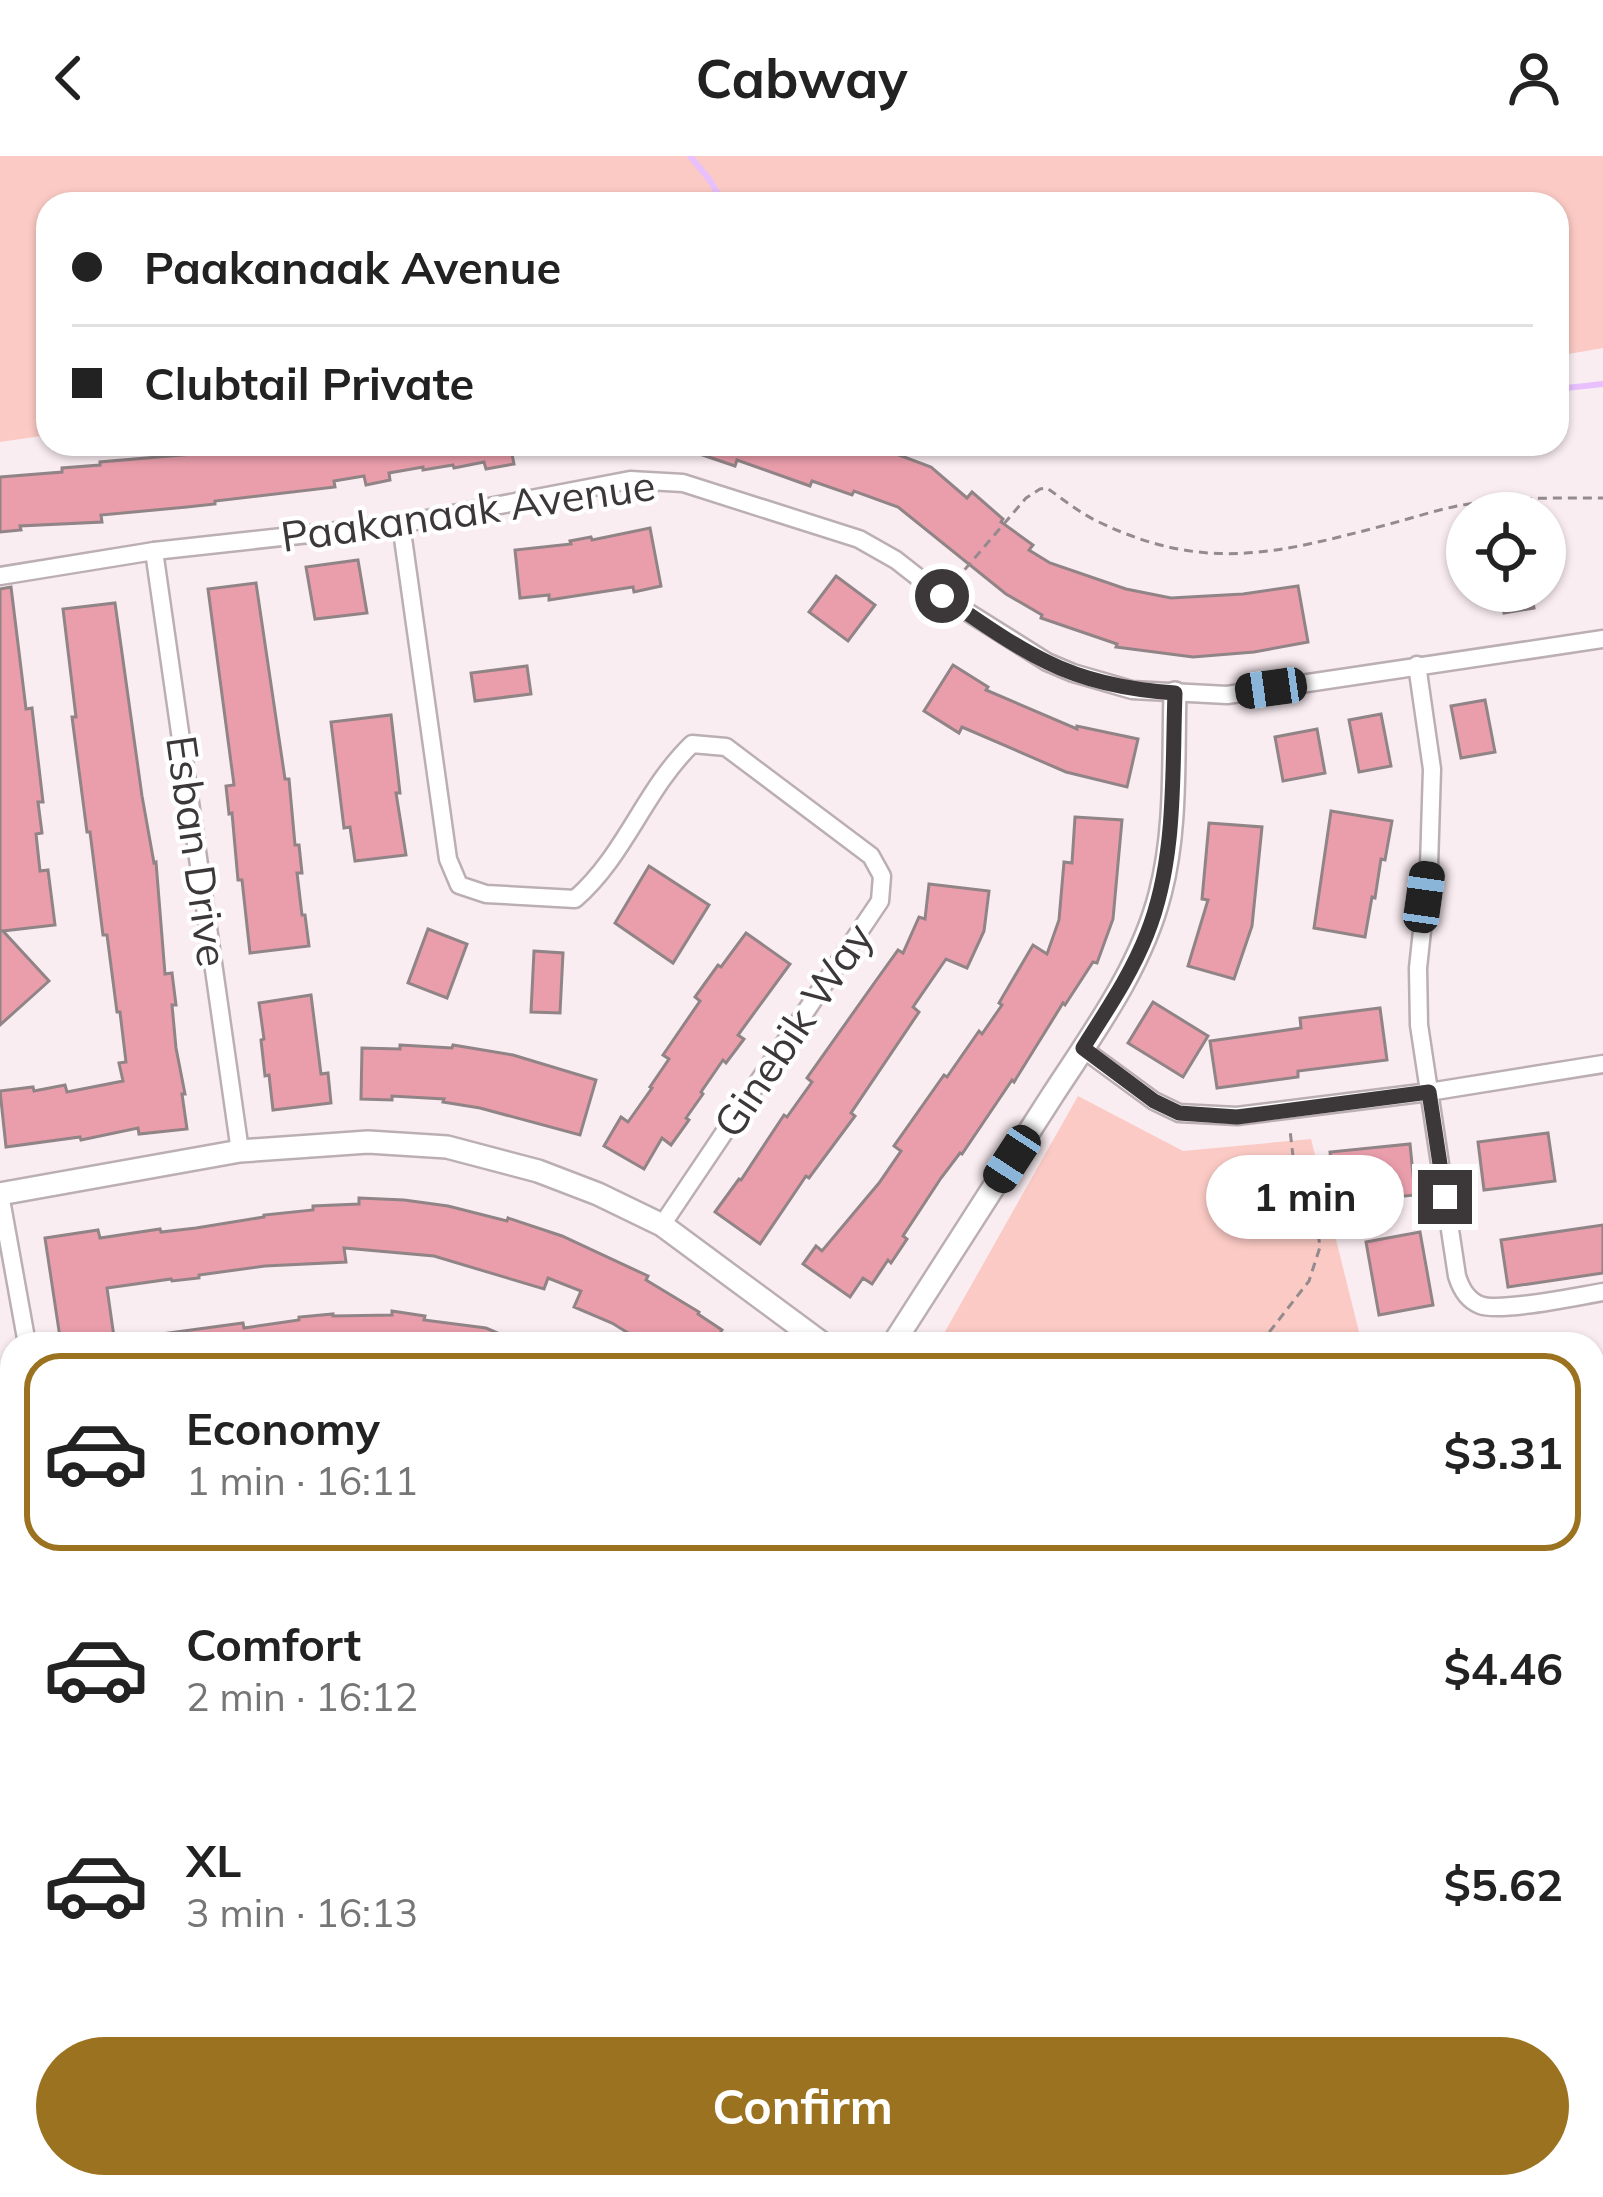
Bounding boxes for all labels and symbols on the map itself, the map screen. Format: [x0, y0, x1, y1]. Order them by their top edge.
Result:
street label: Paakanaak Avenue [277, 458, 658, 563]
route start [915, 569, 969, 623]
car [1233, 665, 1309, 711]
street label: Esban Drive [155, 732, 240, 970]
car [1401, 859, 1447, 935]
street label: Ginebik Way [701, 912, 884, 1147]
car [977, 1119, 1047, 1199]
callout: 1 min [1205, 1155, 1403, 1239]
route end [1418, 1170, 1472, 1224]

